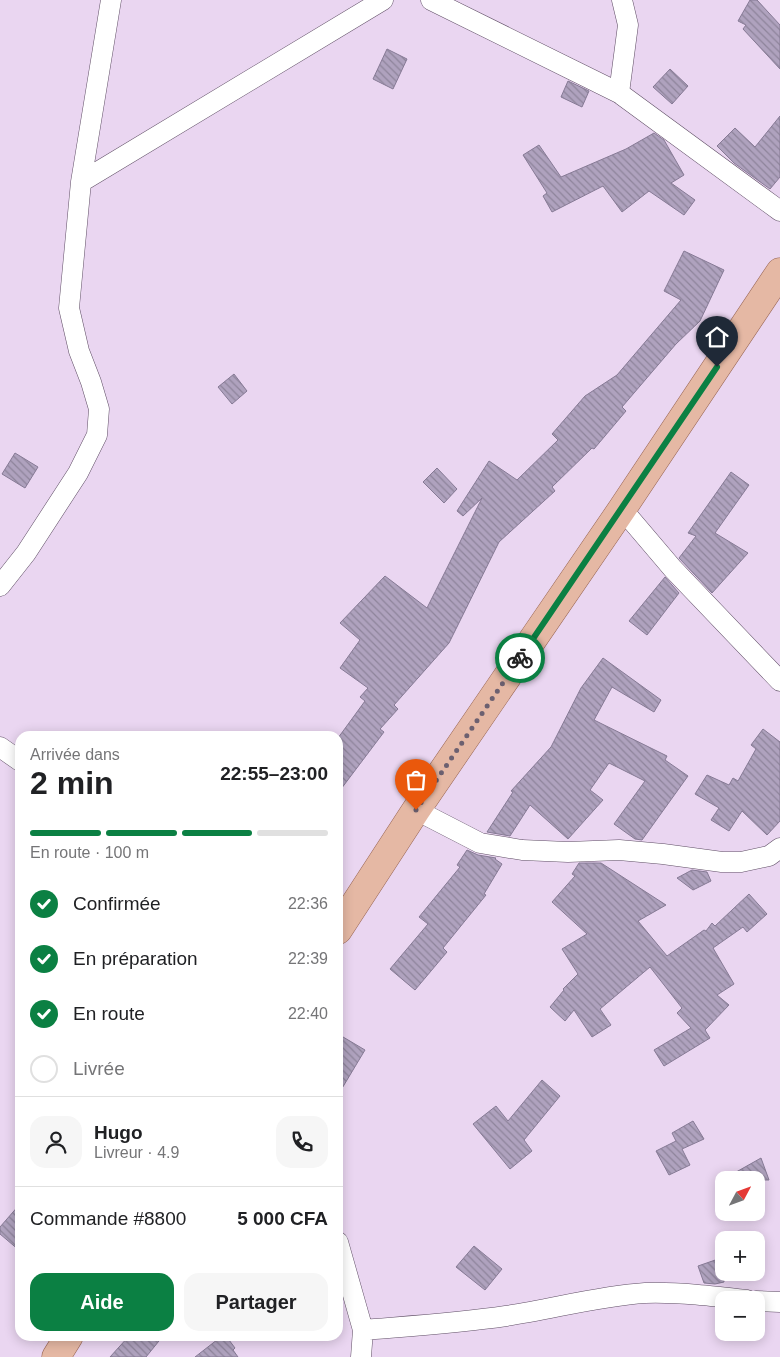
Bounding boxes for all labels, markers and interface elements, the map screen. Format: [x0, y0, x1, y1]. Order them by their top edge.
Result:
pin [696, 316, 738, 367]
icon: home [703, 323, 731, 351]
courier [495, 633, 545, 683]
icon: bike [506, 644, 534, 672]
text: Arrivée dans [30, 746, 120, 763]
pin [395, 759, 437, 810]
text: 22:55–23:00 [220, 763, 328, 784]
text: 2 min [30, 765, 114, 801]
icon: bag [402, 766, 430, 794]
text: En route · 100 m [30, 844, 149, 861]
icon: check [30, 890, 58, 918]
text: Confirmée [73, 893, 161, 914]
text: 22:36 [288, 895, 328, 912]
icon: check [30, 945, 58, 973]
text: En préparation [73, 948, 198, 969]
text: 22:39 [288, 950, 328, 967]
icon: check [30, 1000, 58, 1028]
text: En route [73, 1003, 145, 1024]
text: 22:40 [288, 1005, 328, 1022]
text: Livrée [73, 1058, 125, 1079]
button: person [30, 1116, 82, 1168]
button: phone [276, 1116, 328, 1168]
text: Hugo [94, 1122, 143, 1143]
text: Livreur · 4.9 [94, 1144, 179, 1161]
north arrow [715, 1171, 765, 1221]
map controls [715, 1171, 765, 1341]
text: Commande #8800 [30, 1208, 186, 1229]
text: 5 000 CFA [237, 1208, 328, 1229]
button: + [715, 1231, 765, 1281]
button: Aide [30, 1273, 174, 1331]
button: Partager [184, 1273, 328, 1331]
button: − [715, 1291, 765, 1341]

